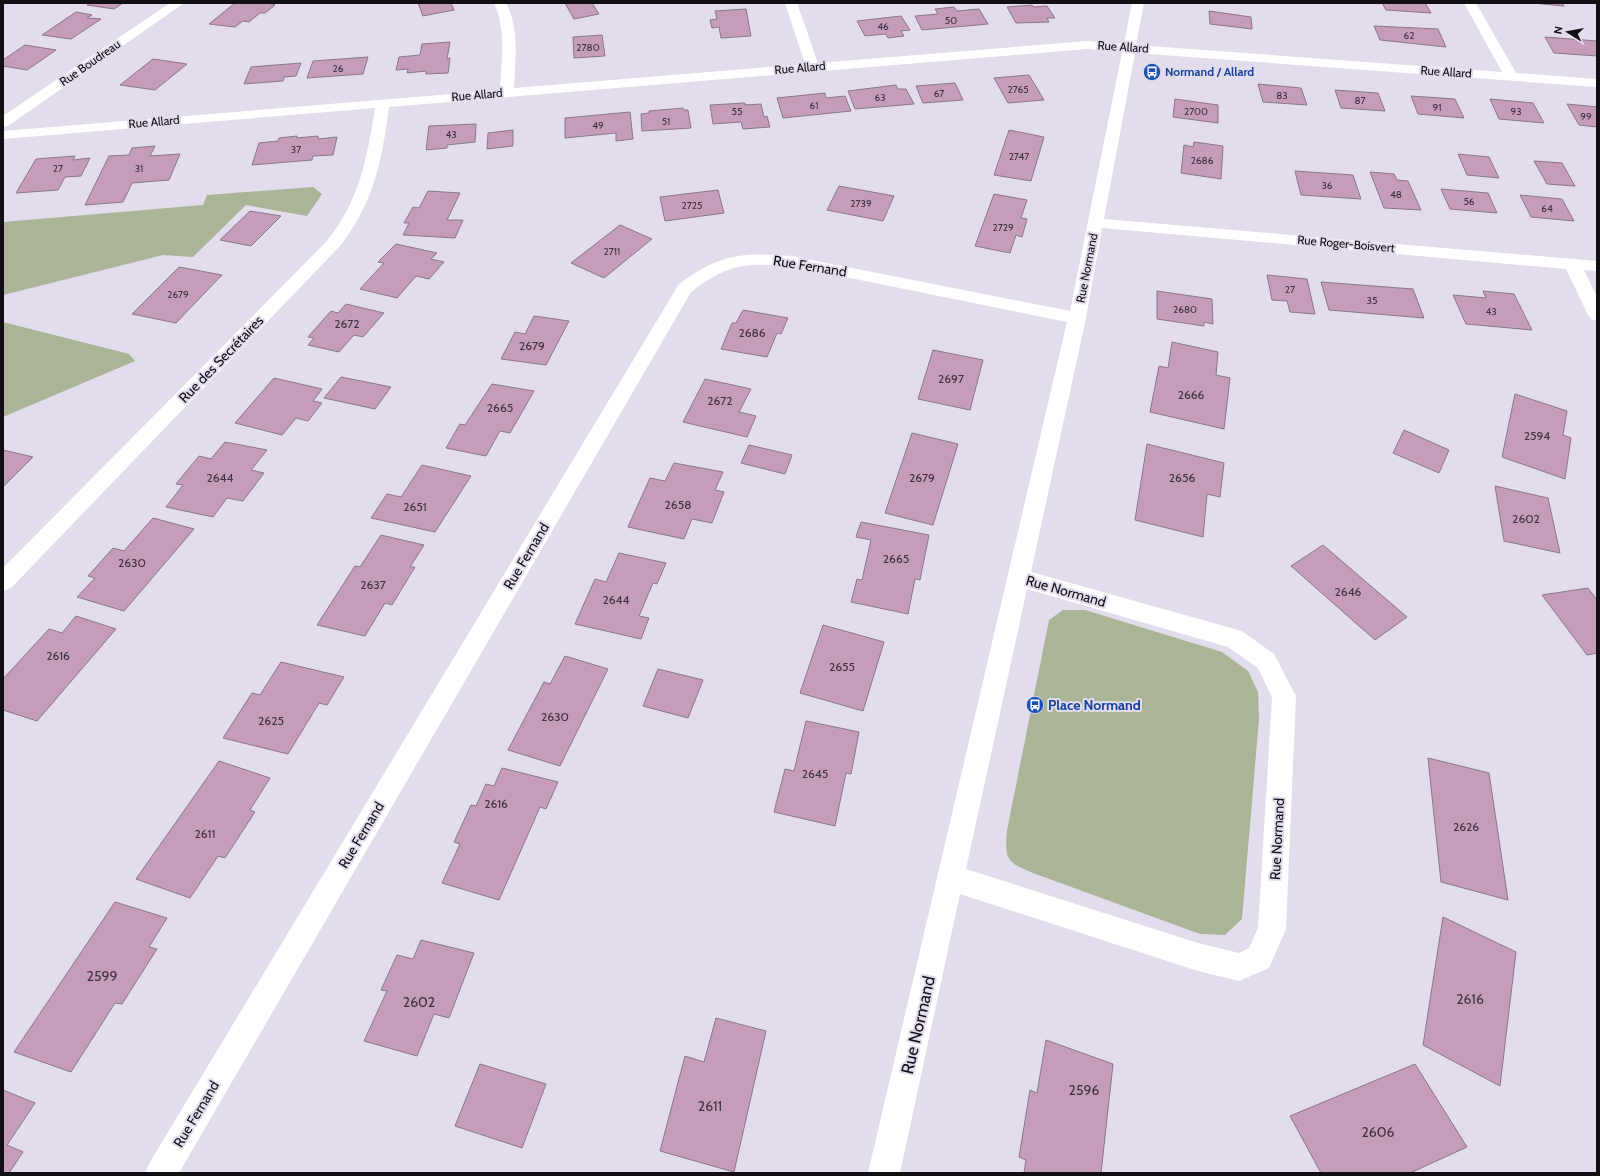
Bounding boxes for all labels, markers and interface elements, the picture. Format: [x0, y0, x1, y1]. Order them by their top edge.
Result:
north arrow [1548, 12, 1588, 52]
house number: 50 [945, 14, 957, 27]
house number: 46 [877, 20, 889, 33]
text: N [1551, 25, 1566, 35]
house number: 62 [1404, 29, 1414, 42]
street label: Rue Boudreau [56, 36, 123, 89]
street label: Rue Allard [1097, 37, 1149, 56]
house number: 2780 [576, 41, 600, 54]
street label: Rue Allard [774, 58, 826, 77]
house number: 26 [333, 62, 344, 75]
bus stop icon: Normand / Allard [1142, 62, 1162, 82]
street label: Rue Allard [1420, 62, 1472, 81]
place label: Normand / Allard [1165, 64, 1254, 79]
house number: 2765 [1007, 83, 1029, 96]
street label: Rue Allard [451, 85, 503, 104]
house number: 67 [934, 87, 944, 100]
house number: 83 [1276, 89, 1288, 102]
house number: 63 [874, 91, 886, 104]
house number: 87 [1354, 94, 1366, 107]
house number: 61 [810, 99, 818, 112]
house number: 91 [1433, 101, 1441, 114]
house number: 55 [732, 105, 742, 118]
house number: 2700 [1184, 105, 1208, 118]
house number: 93 [1510, 105, 1522, 118]
house number: 99 [1580, 110, 1592, 123]
street label: Rue Allard [128, 112, 180, 131]
house number: 51 [662, 115, 670, 128]
house number: 49 [592, 119, 604, 132]
house number: 43 [445, 128, 457, 141]
house number: 37 [291, 143, 301, 156]
house number: 2747 [1009, 150, 1029, 163]
house number: 2686 [1191, 154, 1214, 167]
house number: 27 [53, 162, 63, 175]
house number: 31 [135, 162, 143, 175]
house number: 36 [1321, 179, 1333, 192]
house number: 48 [1390, 188, 1402, 201]
house number: 56 [1463, 195, 1475, 208]
house number: 2739 [850, 197, 872, 210]
house number: 2725 [682, 199, 702, 212]
house number: 64 [1541, 202, 1553, 215]
house number: 2729 [992, 221, 1014, 234]
street label: Rue Normand [1072, 232, 1101, 304]
street label: Rue Roger-Boisvert [1297, 232, 1395, 255]
house number: 2711 [604, 245, 620, 258]
street label: Rue Fernand [772, 251, 848, 281]
house number: 27 [1285, 283, 1295, 296]
house number: 2679 [167, 288, 189, 301]
house number: 35 [1367, 294, 1377, 307]
house number: 2680 [1173, 303, 1197, 316]
house number: 43 [1485, 305, 1497, 318]
street label: Rue des Secrétaires [175, 311, 267, 406]
house number: 2672 [334, 316, 360, 331]
house number: 2686 [738, 325, 766, 340]
house number: 2679 [519, 338, 545, 353]
house number: 2697 [938, 371, 964, 386]
house number: 2666 [1178, 387, 1205, 402]
house number: 2672 [707, 393, 733, 408]
house number: 2665 [487, 400, 513, 415]
house number: 2594 [1524, 428, 1550, 443]
house number: 2644 [207, 470, 234, 485]
house number: 2679 [909, 470, 935, 485]
house number: 2656 [1169, 470, 1195, 485]
house number: 2658 [665, 497, 691, 512]
house number: 2651 [403, 499, 427, 514]
house number: 2602 [1512, 511, 1540, 526]
street label: Rue Fernand [499, 519, 553, 593]
house number: 2665 [883, 551, 909, 566]
house number: 2630 [118, 555, 146, 570]
street label: Rue Normand [1024, 571, 1108, 611]
house number: 2637 [360, 577, 386, 592]
house number: 2646 [1335, 584, 1362, 599]
house number: 2644 [603, 592, 630, 607]
house number: 2616 [46, 648, 70, 663]
house number: 2655 [829, 659, 855, 674]
bus stop icon: Place Normand [1025, 695, 1045, 715]
place label: Place Normand [1048, 696, 1141, 714]
house number: 2630 [541, 709, 569, 724]
house number: 2625 [258, 713, 284, 728]
house number: 2645 [802, 766, 828, 781]
house number: 2616 [484, 796, 508, 811]
street label: Rue Normand [1266, 797, 1288, 881]
street label: Rue Fernand [334, 798, 388, 872]
house number: 2626 [1453, 819, 1479, 834]
house number: 2611 [195, 826, 215, 841]
house number: 2599 [87, 967, 117, 985]
street label: Rue Normand [897, 974, 939, 1076]
house number: 2616 [1456, 990, 1484, 1008]
house number: 2602 [403, 993, 435, 1011]
street label: Rue Fernand [169, 1077, 223, 1151]
house number: 2596 [1069, 1081, 1099, 1099]
house number: 2611 [698, 1097, 722, 1115]
house number: 2606 [1361, 1123, 1395, 1141]

